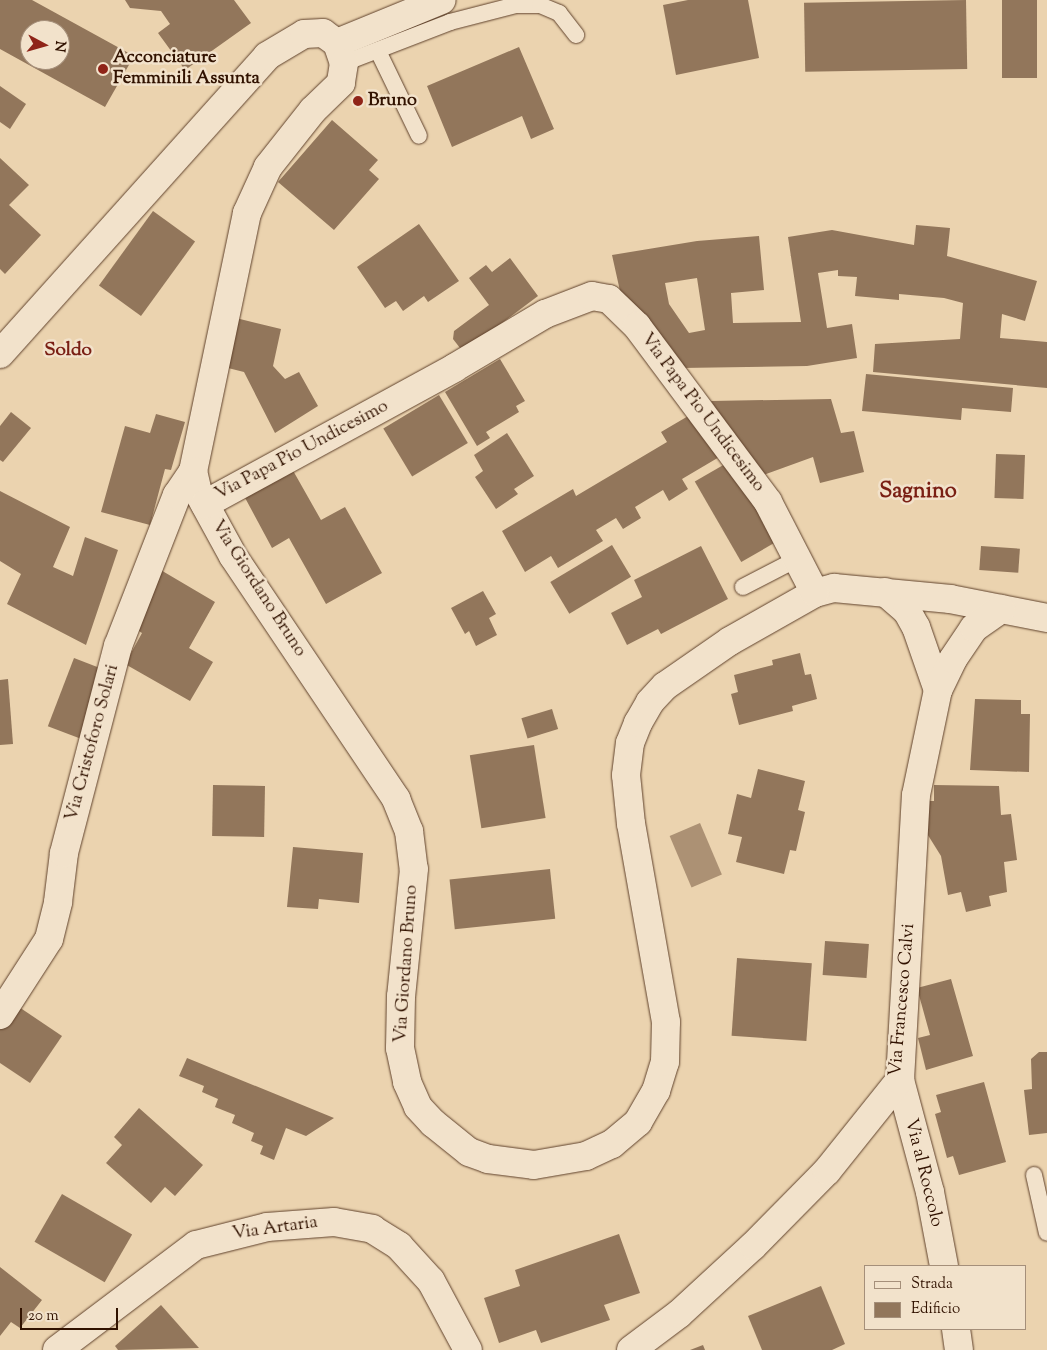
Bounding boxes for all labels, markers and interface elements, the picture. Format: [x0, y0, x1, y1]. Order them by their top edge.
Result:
north arrow [20, 20, 70, 70]
text: N [48, 40, 69, 53]
place label: Acconciature Femminili Assunta [113, 48, 260, 90]
marker: Acconciature Femminili Assunta [97, 63, 109, 75]
place label: Bruno [368, 90, 417, 112]
marker: Bruno [352, 95, 364, 107]
street label: Via Papa Pio Undicesimo [635, 329, 769, 497]
district label: Soldo [44, 340, 92, 362]
street label: Via Papa Pio Undicesimo [212, 396, 392, 506]
district label: Sagnino [879, 480, 957, 506]
street label: Via Giordano Bruno [206, 517, 310, 661]
street label: Via Cristoforo Solari [62, 662, 124, 824]
street label: Via Giordano Bruno [391, 884, 423, 1044]
street label: Via Francesco Calvi [886, 923, 920, 1077]
street label: Via al Roccolo [899, 1117, 947, 1229]
street label: Via Artaria [231, 1212, 319, 1246]
legend [864, 1265, 1027, 1330]
text: Strada [911, 1274, 953, 1295]
scale bar [22, 1298, 120, 1330]
text: Edificio [911, 1299, 960, 1320]
text: 20 m [28, 1306, 59, 1327]

